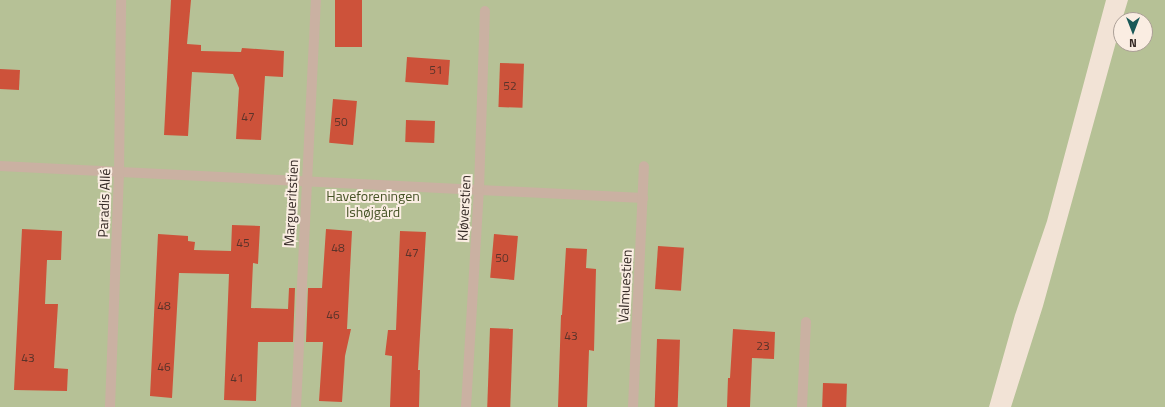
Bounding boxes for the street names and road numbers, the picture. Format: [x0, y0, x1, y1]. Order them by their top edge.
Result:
street label: Margueritstien [280, 159, 302, 247]
street label: Paradis Allé [94, 168, 114, 238]
street label: Kløverstien [454, 175, 474, 241]
street label: Valmuestien [615, 249, 635, 323]

